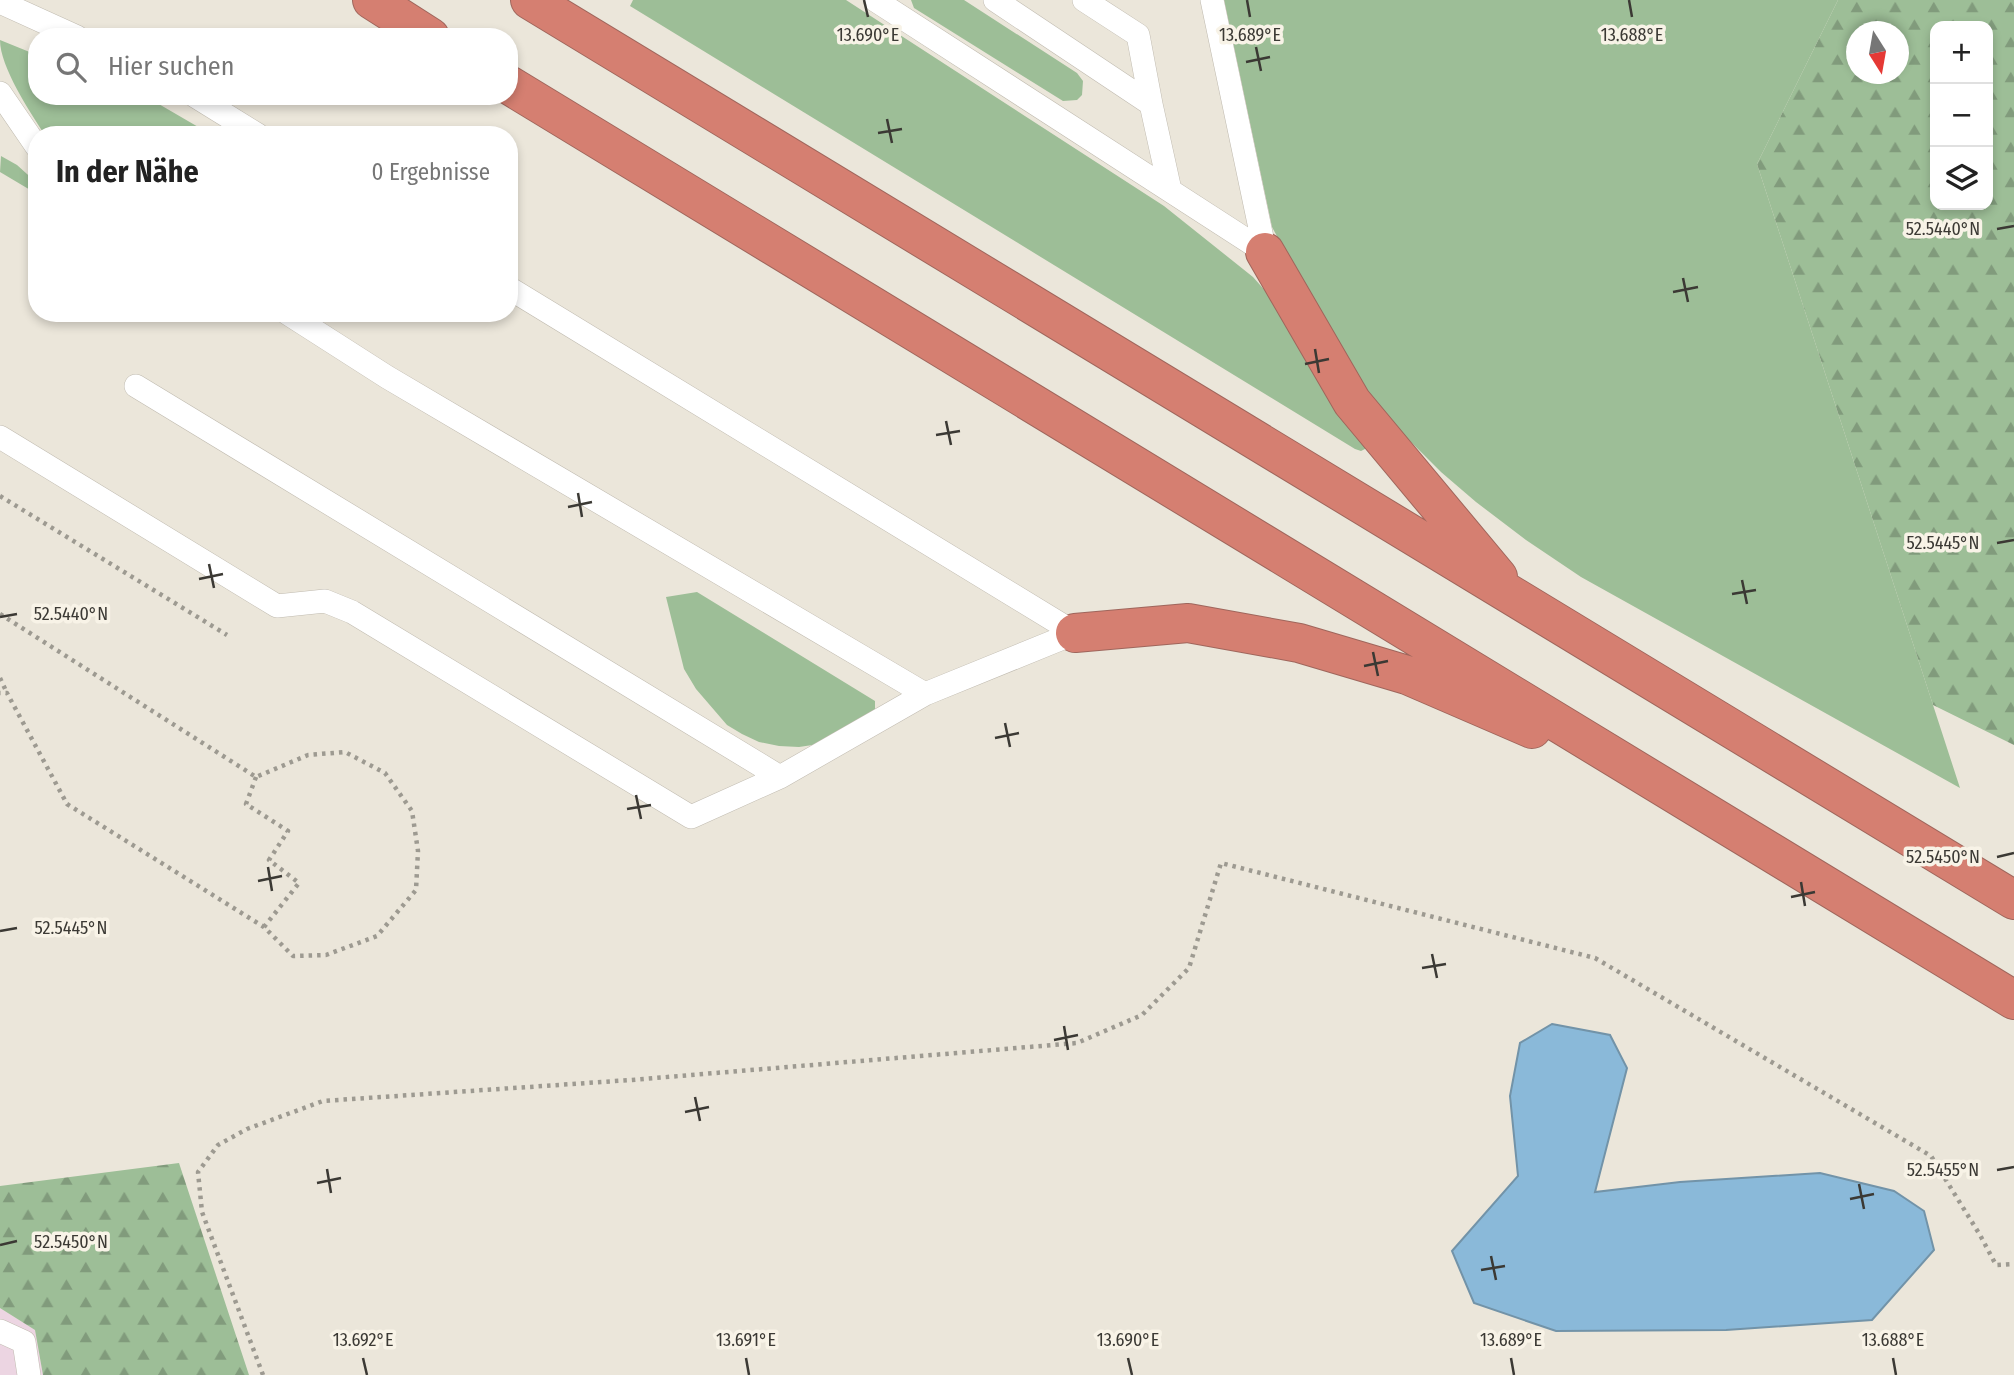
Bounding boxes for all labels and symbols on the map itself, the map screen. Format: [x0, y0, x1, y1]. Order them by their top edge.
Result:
north arrow [1846, 21, 1909, 84]
text: 13.690°E [837, 24, 899, 46]
text: 13.689°E [1219, 24, 1281, 46]
text: 13.688°E [1601, 24, 1663, 46]
text: 52.5440°N [1906, 218, 1980, 240]
text: 52.5445°N [1907, 532, 1979, 554]
text: 52.5440°N [34, 603, 108, 625]
text: 52.5450°N [1906, 846, 1980, 868]
text: 52.5445°N [35, 917, 107, 939]
text: 52.5455°N [1907, 1159, 1979, 1181]
text: 52.5450°N [34, 1231, 108, 1253]
text: 13.692°E [333, 1329, 393, 1351]
text: 13.691°E [716, 1329, 776, 1351]
text: 13.690°E [1097, 1329, 1159, 1351]
text: 13.689°E [1480, 1329, 1542, 1351]
text: 13.688°E [1862, 1329, 1924, 1351]

